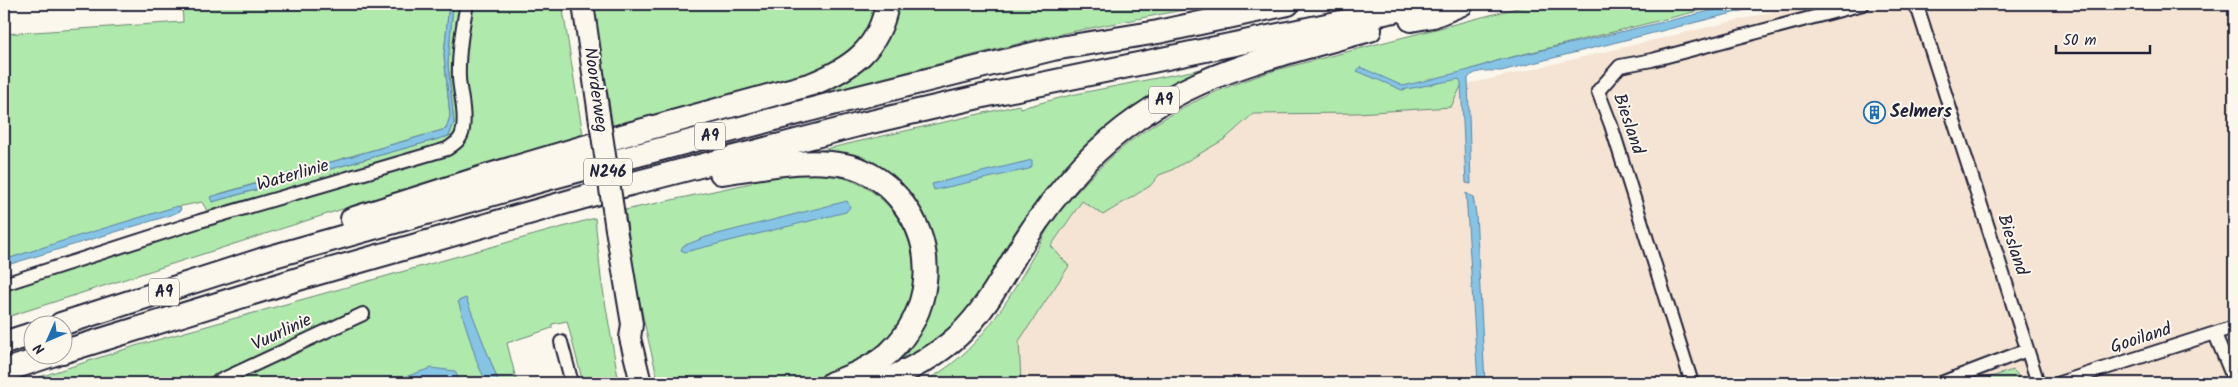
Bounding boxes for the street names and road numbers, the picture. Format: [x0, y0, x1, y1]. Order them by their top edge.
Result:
street label: Noorderweg [575, 45, 615, 135]
road number: A9 [1149, 86, 1179, 114]
street label: Biesland [1604, 90, 1652, 159]
road number: A9 [695, 122, 725, 150]
street label: Waterlinie [253, 152, 333, 200]
road number: N246 [584, 158, 632, 186]
street label: Biesland [1988, 211, 2036, 280]
road number: A9 [149, 278, 179, 306]
street label: Vuurlinie [247, 306, 317, 360]
street label: Gooiland [2107, 315, 2176, 363]

